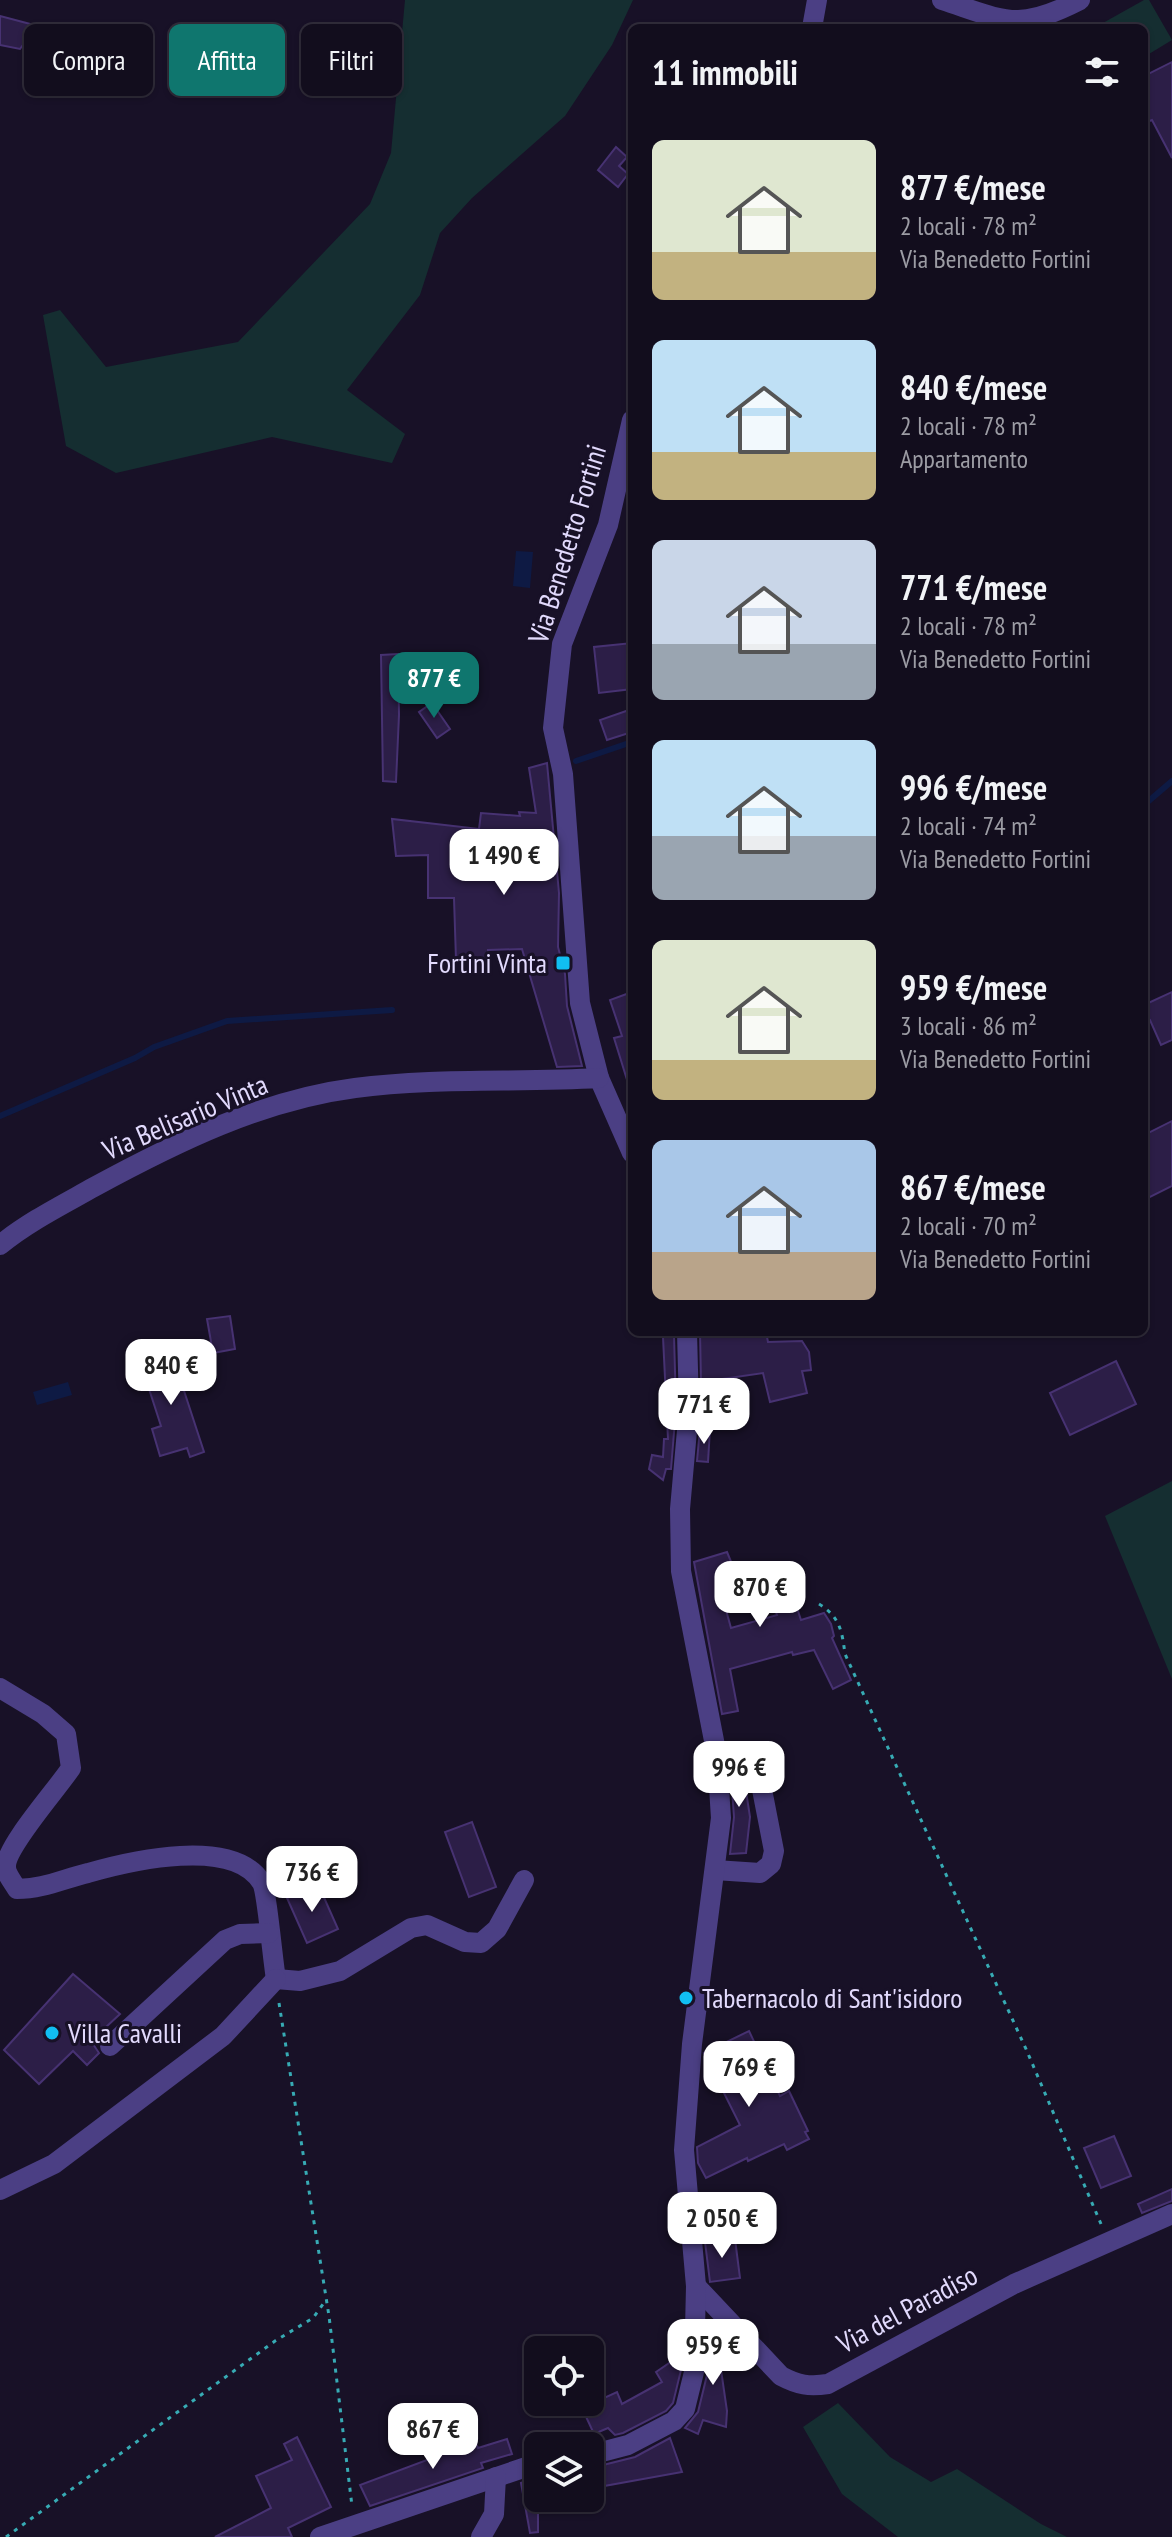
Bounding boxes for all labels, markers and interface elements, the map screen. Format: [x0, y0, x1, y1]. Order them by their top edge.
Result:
chip: Compra [24, 24, 153, 96]
chip: Affitta [169, 24, 285, 96]
chip: Filtri [301, 24, 402, 96]
text: 11 immobili [652, 50, 798, 94]
icon: filters [1080, 50, 1124, 94]
text: 877 €/mese [900, 165, 1046, 209]
icon: home [716, 172, 812, 268]
text: 2 locali · 78 m² [900, 209, 1037, 242]
text: Via Benedetto Fortini [900, 242, 1091, 275]
text: 840 €/mese [900, 365, 1047, 409]
icon: home [716, 372, 812, 468]
text: 2 locali · 78 m² [900, 409, 1037, 442]
street label: Via Benedetto Fortini [518, 440, 614, 649]
text: Appartamento [900, 442, 1028, 475]
text: 771 €/mese [900, 565, 1047, 609]
icon: home [716, 572, 812, 668]
text: 2 locali · 78 m² [900, 609, 1037, 642]
text: Via Benedetto Fortini [900, 642, 1091, 675]
pin: 877 € [378, 652, 490, 720]
text: 877 € [407, 661, 461, 694]
text: 996 €/mese [900, 765, 1047, 809]
icon: home [716, 772, 812, 868]
text: 2 locali · 74 m² [900, 809, 1037, 842]
pin: 1 490 € [430, 829, 578, 897]
text: 1 490 € [468, 838, 540, 871]
text: Via Benedetto Fortini [900, 842, 1091, 875]
place label: Fortini Vinta [427, 944, 547, 981]
marker: Fortini Vinta [554, 954, 572, 972]
text: 959 €/mese [900, 965, 1047, 1009]
icon: home [716, 972, 812, 1068]
text: 3 locali · 86 m² [900, 1009, 1037, 1042]
text: Via Benedetto Fortini [900, 1042, 1091, 1075]
street label: Via Belisario Vinta [96, 1065, 273, 1168]
text: 867 €/mese [900, 1165, 1046, 1209]
icon: home [716, 1172, 812, 1268]
text: 2 locali · 70 m² [900, 1209, 1037, 1242]
text: Via Benedetto Fortini [900, 1242, 1091, 1275]
pin: 840 € [115, 1339, 227, 1407]
text: 840 € [143, 1348, 199, 1381]
pin: 771 € [648, 1378, 760, 1446]
text: 771 € [676, 1387, 732, 1420]
pin: 870 € [704, 1561, 816, 1629]
text: 870 € [732, 1570, 788, 1603]
pin: 996 € [683, 1741, 795, 1809]
text: 996 € [711, 1750, 767, 1783]
pin: 736 € [256, 1846, 368, 1914]
text: 736 € [284, 1855, 340, 1888]
place label: Tabernacolo di Sant'isidoro [702, 1979, 962, 2016]
marker: Tabernacolo di Sant'isidoro [677, 1989, 695, 2007]
place label: Villa Cavalli [67, 2014, 182, 2051]
marker: Villa Cavalli [43, 2024, 61, 2042]
pin: 769 € [693, 2041, 805, 2109]
text: 769 € [721, 2050, 777, 2083]
pin: 2 050 € [648, 2192, 796, 2260]
text: 2 050 € [686, 2201, 758, 2234]
street label: Via del Paradiso [829, 2256, 983, 2362]
pin: 959 € [657, 2319, 769, 2387]
text: 959 € [685, 2328, 741, 2361]
map controls [524, 2336, 604, 2512]
button: locate [524, 2336, 604, 2416]
pin: 867 € [377, 2403, 489, 2471]
text: 867 € [406, 2412, 460, 2445]
button: layers [524, 2432, 604, 2512]

